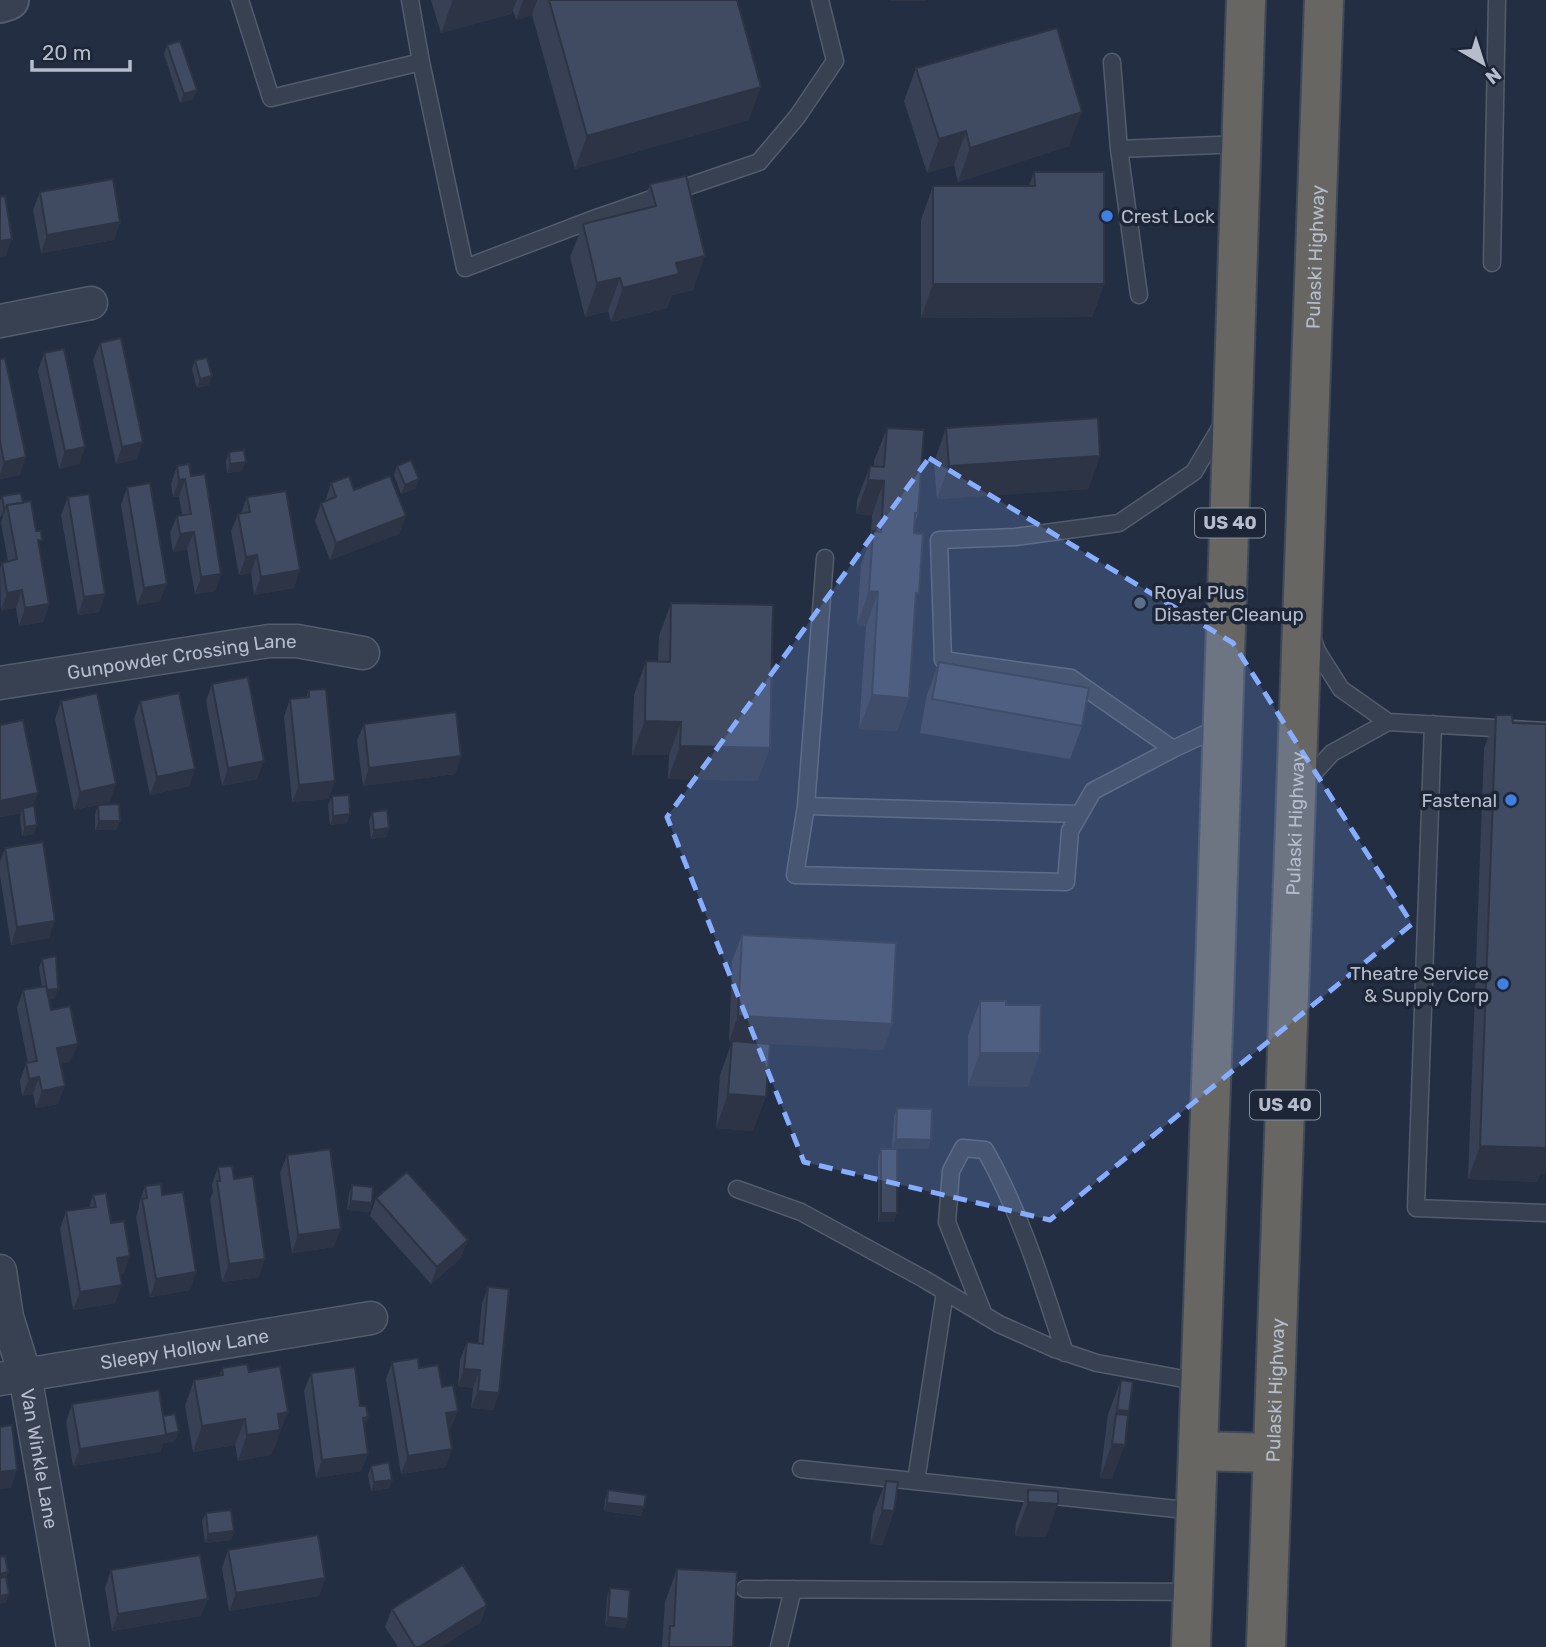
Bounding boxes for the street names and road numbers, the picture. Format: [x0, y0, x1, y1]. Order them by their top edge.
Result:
street label: Pulaski Highway [1301, 184, 1329, 329]
road number: US 40 [1195, 508, 1265, 538]
street label: Gunpowder Crossing Lane [66, 630, 297, 684]
street label: Pulaski Highway [1281, 751, 1309, 896]
road number: US 40 [1250, 1090, 1320, 1120]
street label: Pulaski Highway [1261, 1318, 1289, 1463]
street label: Sleepy Hollow Lane [99, 1323, 271, 1374]
street label: Van Winkle Lane [16, 1386, 63, 1530]

